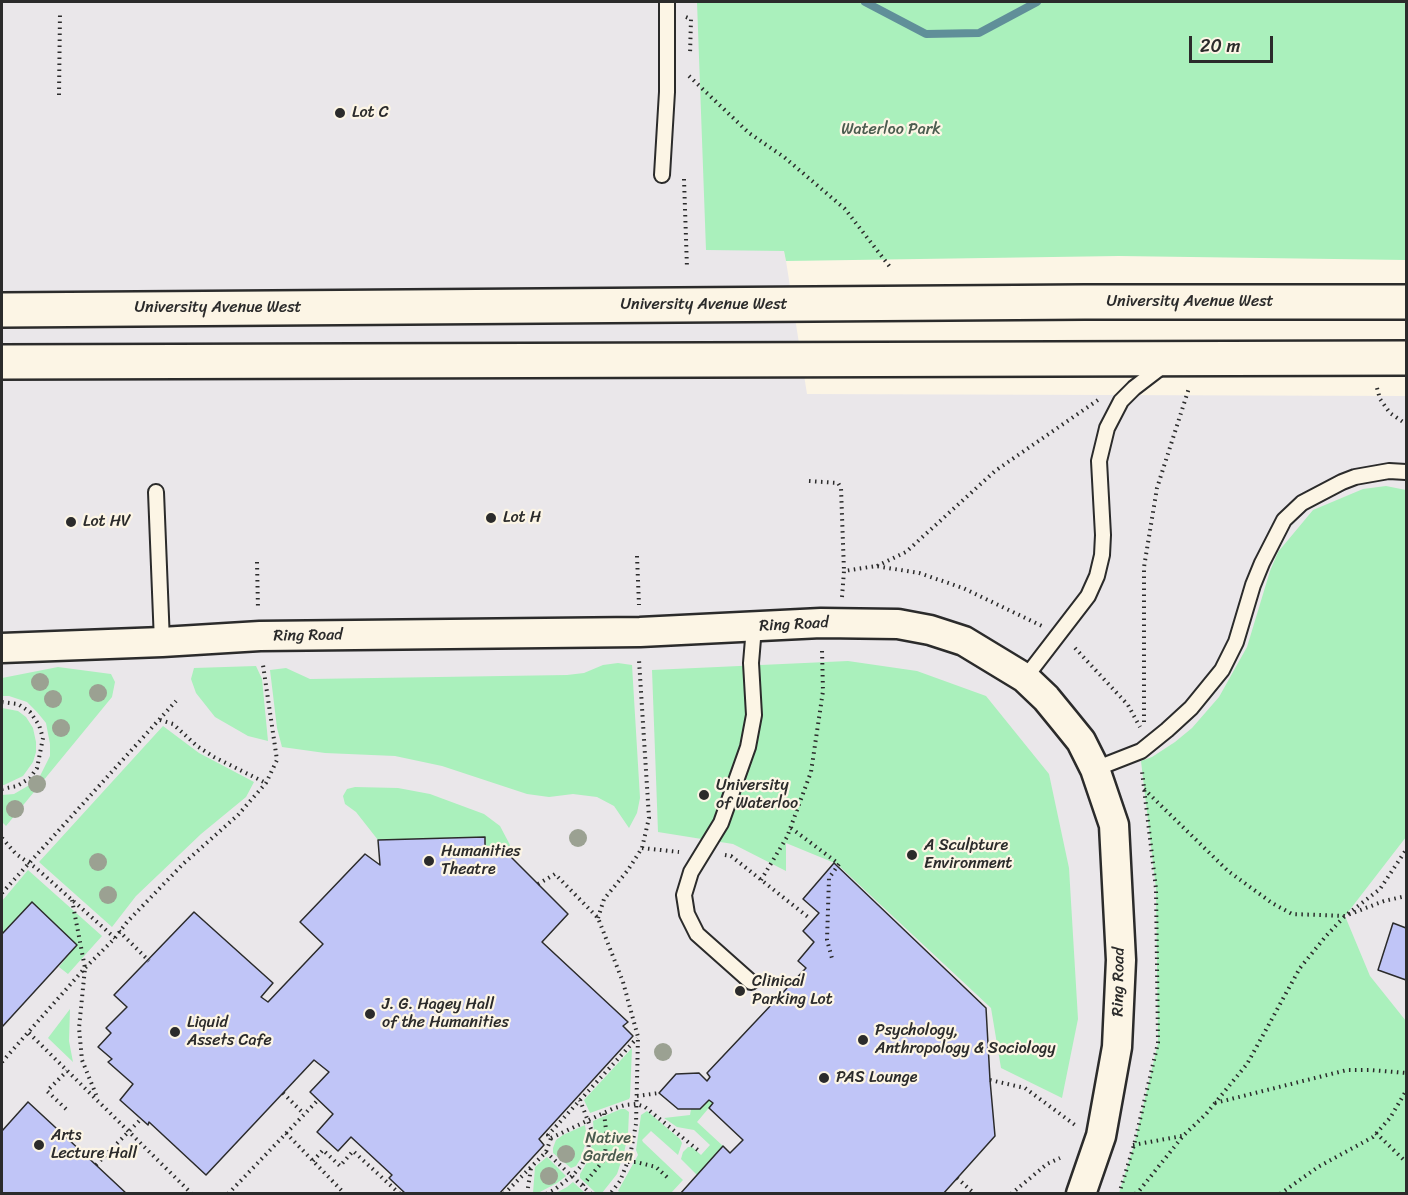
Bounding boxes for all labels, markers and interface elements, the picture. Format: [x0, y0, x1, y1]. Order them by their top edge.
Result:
scale bar [1192, 24, 1276, 62]
text: 20 m [1200, 30, 1240, 62]
place label: Lot C [352, 103, 389, 123]
marker: Lot C [333, 106, 347, 120]
park label: Waterloo Park [841, 120, 941, 140]
street label: University Avenue West [1106, 292, 1274, 312]
street label: University Avenue West [620, 295, 788, 315]
street label: University Avenue West [134, 298, 302, 318]
place label: Lot H [503, 508, 541, 528]
marker: Lot H [484, 511, 498, 525]
place label: Lot HV [83, 512, 131, 532]
marker: Lot HV [64, 515, 78, 529]
street label: Ring Road [759, 614, 829, 636]
street label: Ring Road [273, 626, 343, 646]
place label: University of Waterloo [716, 776, 798, 814]
marker: University of Waterloo [697, 788, 711, 802]
place label: A Sculpture Environment [924, 836, 1012, 874]
place label: Humanities Theatre [441, 842, 521, 880]
marker: A Sculpture Environment [905, 848, 919, 862]
marker: Humanities Theatre [422, 854, 436, 868]
street label: Ring Road [1109, 947, 1129, 1017]
place label: Clinical Parking Lot [752, 972, 833, 1010]
marker: Clinical Parking Lot [733, 984, 747, 998]
place label: J. G. Hagey Hall of the Humanities [382, 995, 509, 1033]
marker: J. G. Hagey Hall of the Humanities [363, 1007, 377, 1021]
place label: Liquid Assets Cafe [187, 1013, 272, 1051]
place label: Psychology, Anthropology & Sociology [875, 1021, 1056, 1059]
marker: Liquid Assets Cafe [168, 1025, 182, 1039]
marker: Psychology, Anthropology & Sociology [856, 1033, 870, 1047]
place label: PAS Lounge [836, 1068, 917, 1088]
marker: PAS Lounge [817, 1071, 831, 1085]
place label: Arts Lecture Hall [51, 1126, 137, 1164]
park label: Native Garden [583, 1129, 633, 1167]
marker: Arts Lecture Hall [32, 1138, 46, 1152]

